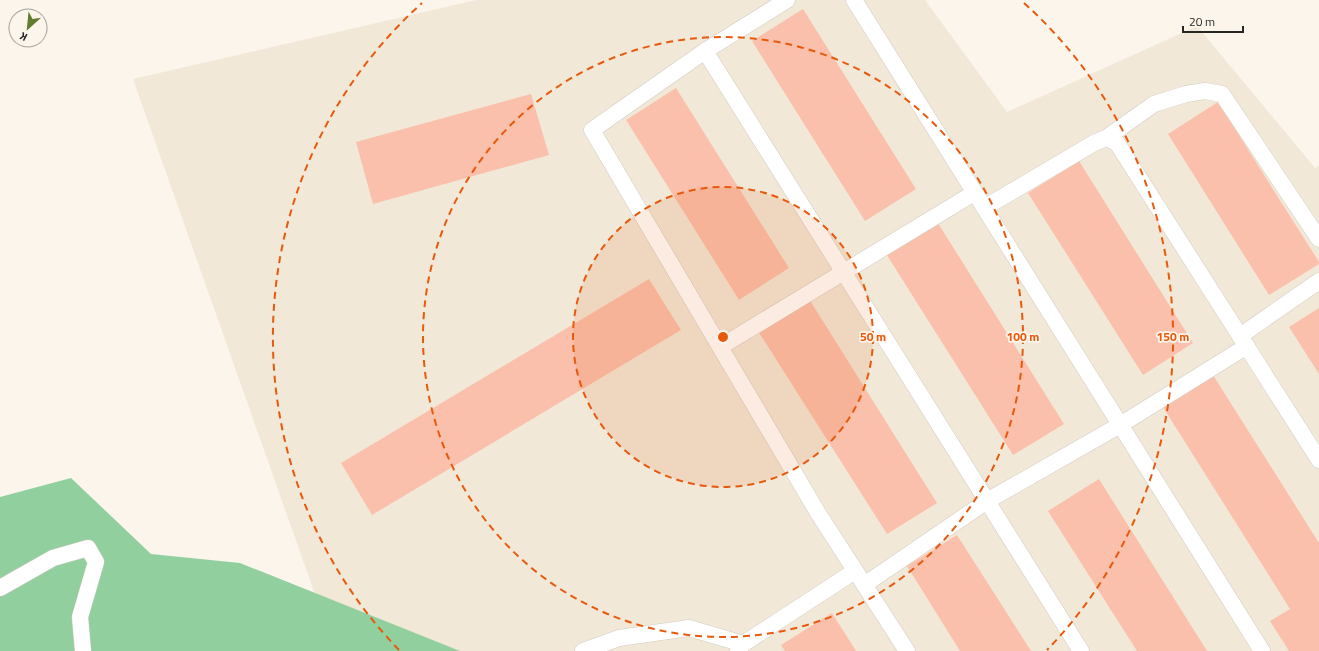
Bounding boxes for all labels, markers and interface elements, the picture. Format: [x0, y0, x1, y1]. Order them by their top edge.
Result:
north arrow [8, 8, 48, 48]
scale bar [1183, 8, 1243, 34]
text: 20 m [1189, 12, 1215, 31]
text: K [17, 28, 30, 46]
text: 50 m [860, 327, 886, 346]
text: 100 m [1007, 327, 1039, 346]
text: 150 m [1157, 327, 1189, 346]
centre of rings [716, 330, 730, 344]

